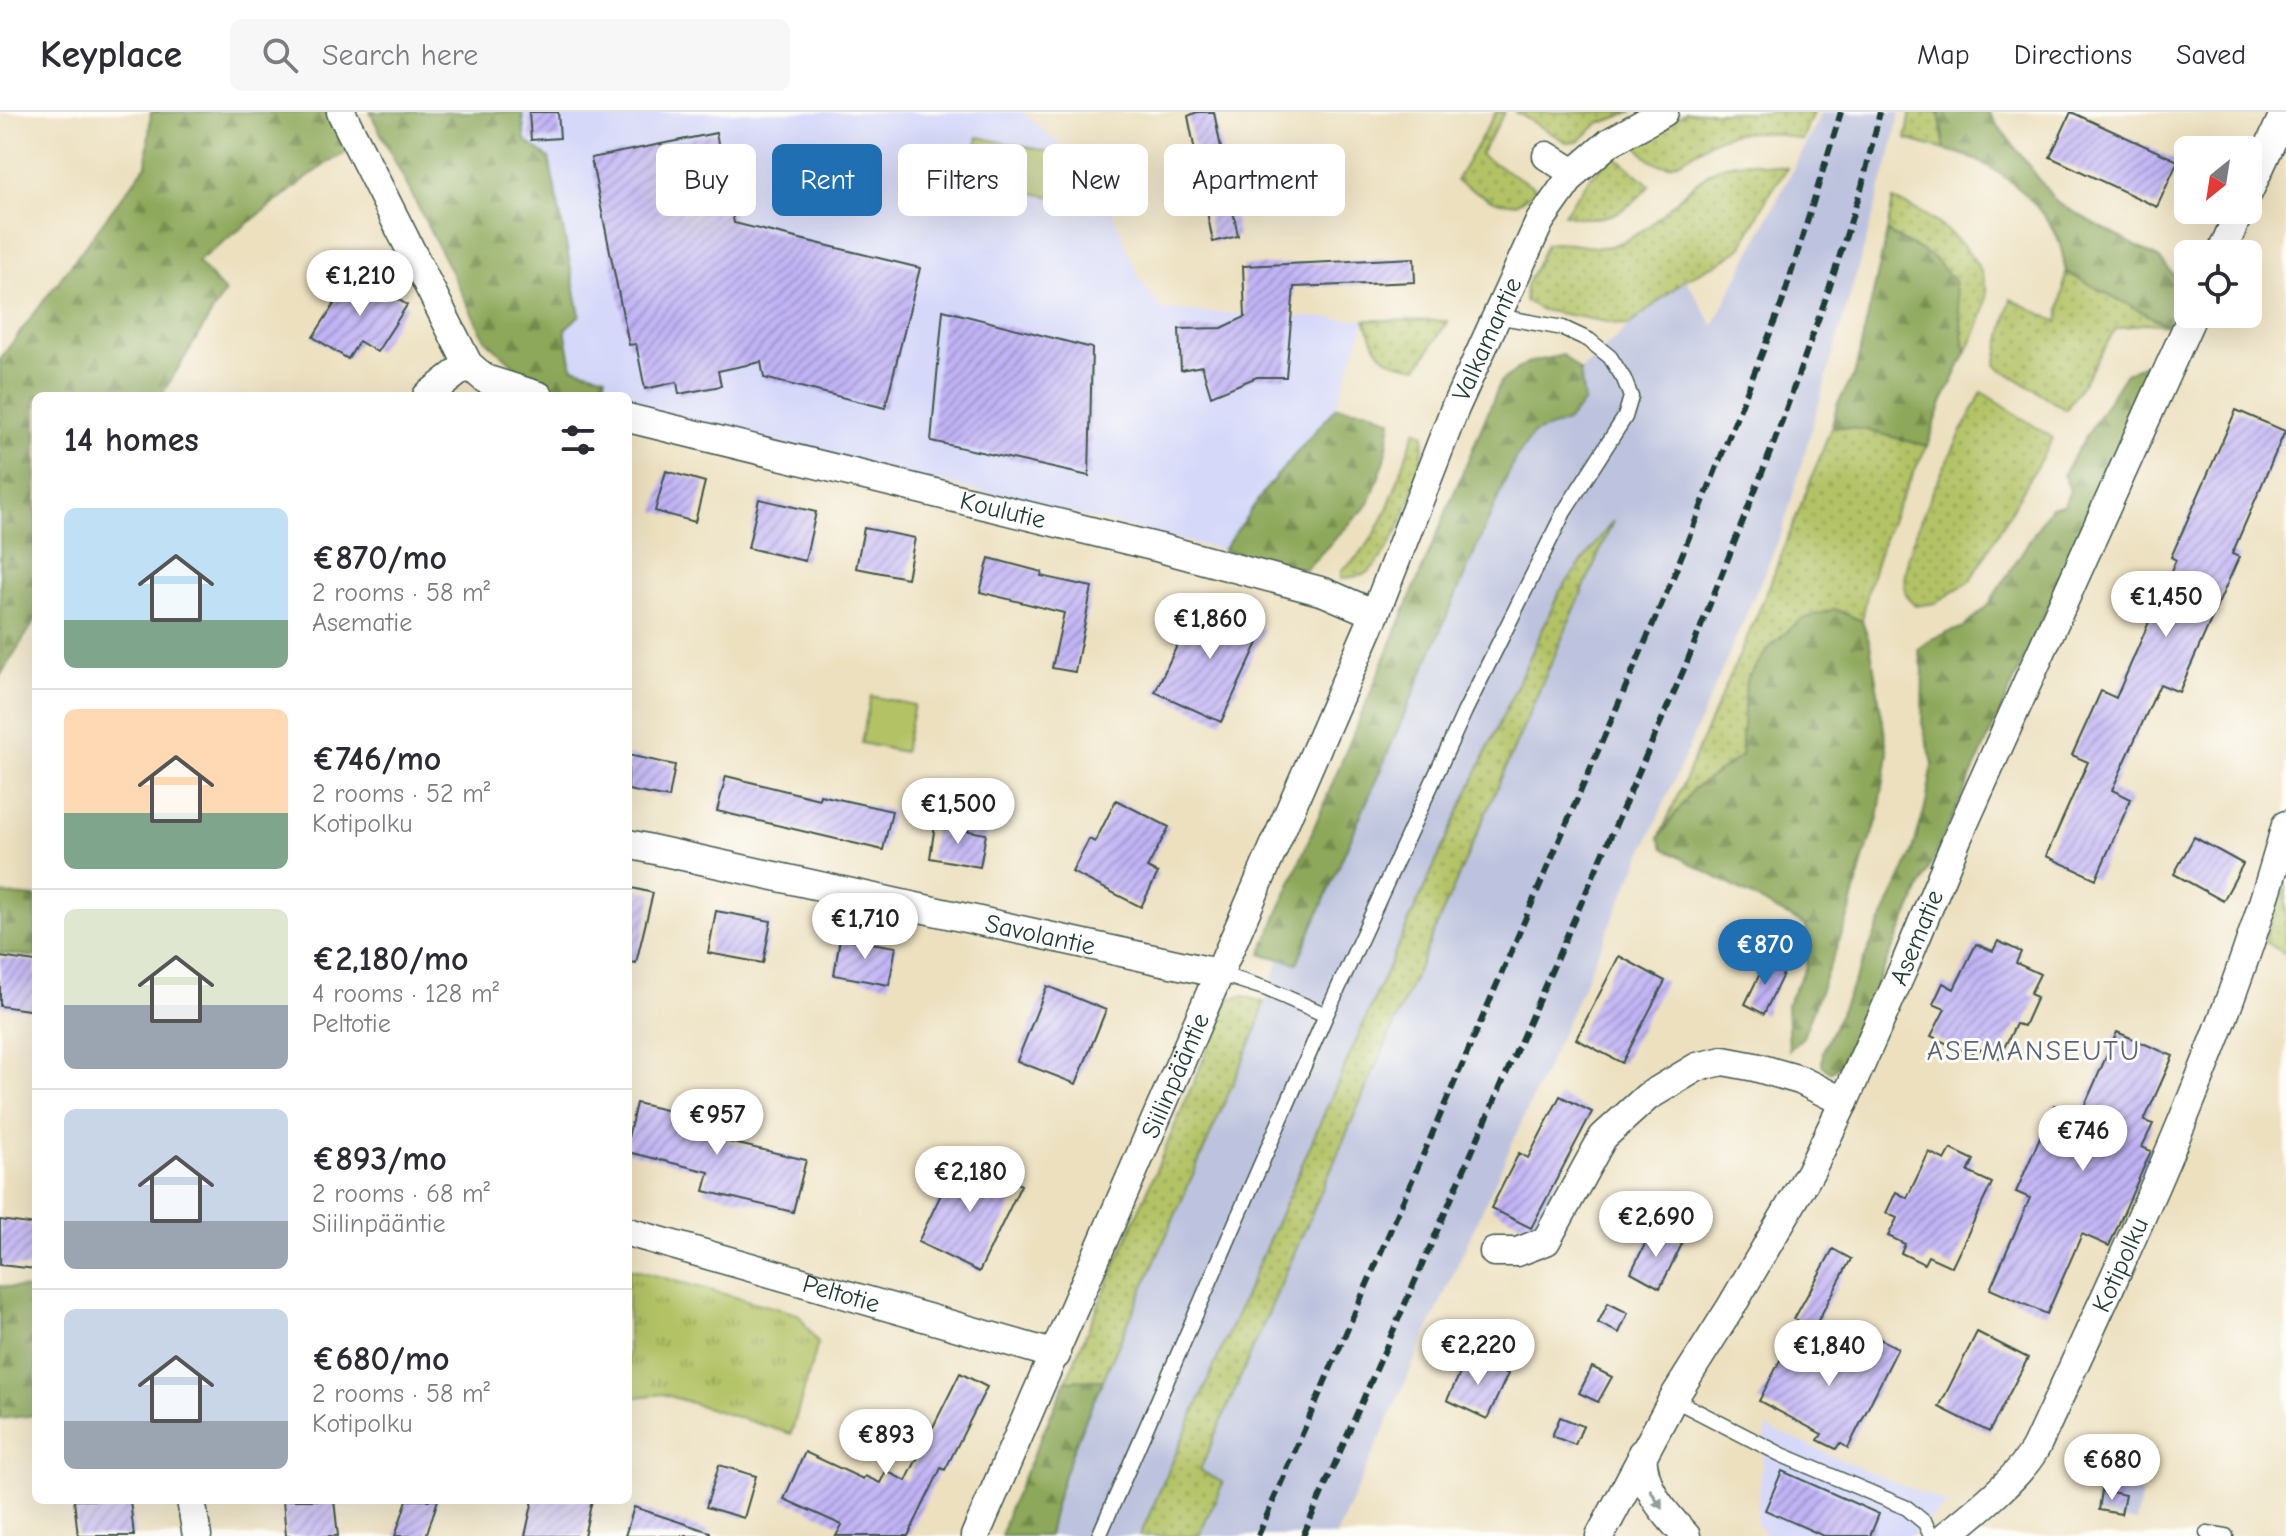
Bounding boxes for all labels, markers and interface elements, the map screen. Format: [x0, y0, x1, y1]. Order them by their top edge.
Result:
search box [230, 19, 790, 91]
text: Keyplace [40, 33, 182, 77]
icon: search [258, 33, 302, 77]
text: Search here [322, 38, 478, 73]
text: Map [1917, 39, 1970, 71]
text: Directions [2014, 39, 2132, 71]
text: Saved [2176, 39, 2246, 71]
north arrow [2174, 136, 2262, 224]
map controls [2174, 136, 2262, 328]
chip: Buy [656, 144, 756, 216]
chip: Rent [772, 144, 882, 216]
chip: Filters [898, 144, 1027, 216]
chip: New [1043, 144, 1148, 216]
chip: Apartment [1164, 144, 1345, 216]
button: locate [2174, 240, 2262, 328]
pin: €1,210 [295, 250, 425, 318]
text: €1,210 [324, 261, 396, 291]
street label: Valkamantie [1446, 273, 1528, 406]
icon: filters [556, 418, 600, 462]
text: 14 homes [64, 420, 199, 460]
street label: Koulutie [957, 486, 1049, 535]
text: €870/mo [312, 538, 447, 578]
icon: home [128, 540, 224, 636]
pin: €1,450 [2101, 571, 2231, 639]
text: 2 rooms · 58 m² [312, 578, 490, 608]
text: €1,450 [2129, 582, 2203, 612]
pin: €1,860 [1145, 593, 1275, 661]
text: €1,860 [1173, 604, 1247, 634]
text: Asematie [312, 608, 412, 638]
text: €746/mo [312, 739, 441, 779]
icon: home [128, 741, 224, 837]
pin: €1,500 [893, 778, 1023, 846]
text: 2 rooms · 52 m² [312, 779, 490, 809]
text: €1,500 [920, 789, 996, 819]
text: Kotipolku [312, 809, 413, 839]
street label: Asematie [1884, 886, 1950, 990]
pin: €1,710 [800, 893, 930, 961]
text: €1,710 [830, 904, 900, 934]
street label: Savolantie [982, 909, 1098, 962]
pin: €870 [1718, 919, 1812, 987]
text: €870 [1736, 930, 1794, 960]
text: €2,180/mo [312, 939, 469, 979]
icon: home [128, 941, 224, 1037]
text: 4 rooms · 128 m² [312, 979, 499, 1009]
text: Peltotie [312, 1009, 391, 1039]
street label: Siilinpääntie [1135, 1009, 1216, 1143]
district label: ASEMANSEUTU [1927, 1035, 2141, 1067]
pin: €957 [670, 1089, 764, 1157]
text: €957 [688, 1100, 746, 1130]
pin: €746 [2036, 1105, 2130, 1173]
text: €746 [2056, 1116, 2110, 1146]
text: €893/mo [312, 1139, 447, 1179]
icon: home [128, 1141, 224, 1237]
pin: €2,180 [905, 1146, 1035, 1214]
text: €2,180 [933, 1157, 1007, 1187]
text: 2 rooms · 68 m² [312, 1179, 490, 1209]
pin: €2,690 [1591, 1191, 1721, 1259]
text: €2,690 [1617, 1202, 1695, 1232]
text: Siilinpääntie [312, 1209, 446, 1239]
street label: Kotipolku [2086, 1213, 2155, 1317]
street label: Peltotie [799, 1269, 883, 1320]
pin: €2,220 [1413, 1319, 1543, 1387]
pin: €1,840 [1764, 1320, 1894, 1388]
text: €2,220 [1440, 1330, 1516, 1360]
text: €1,840 [1792, 1331, 1866, 1361]
text: €680/mo [312, 1339, 450, 1379]
icon: home [128, 1341, 224, 1437]
text: 2 rooms · 58 m² [312, 1379, 490, 1409]
text: Kotipolku [312, 1409, 413, 1439]
pin: €893 [839, 1409, 933, 1477]
text: €893 [857, 1420, 915, 1450]
pin: €680 [2065, 1434, 2159, 1502]
text: €680 [2082, 1445, 2142, 1475]
one-way arrow [1648, 1488, 1662, 1510]

